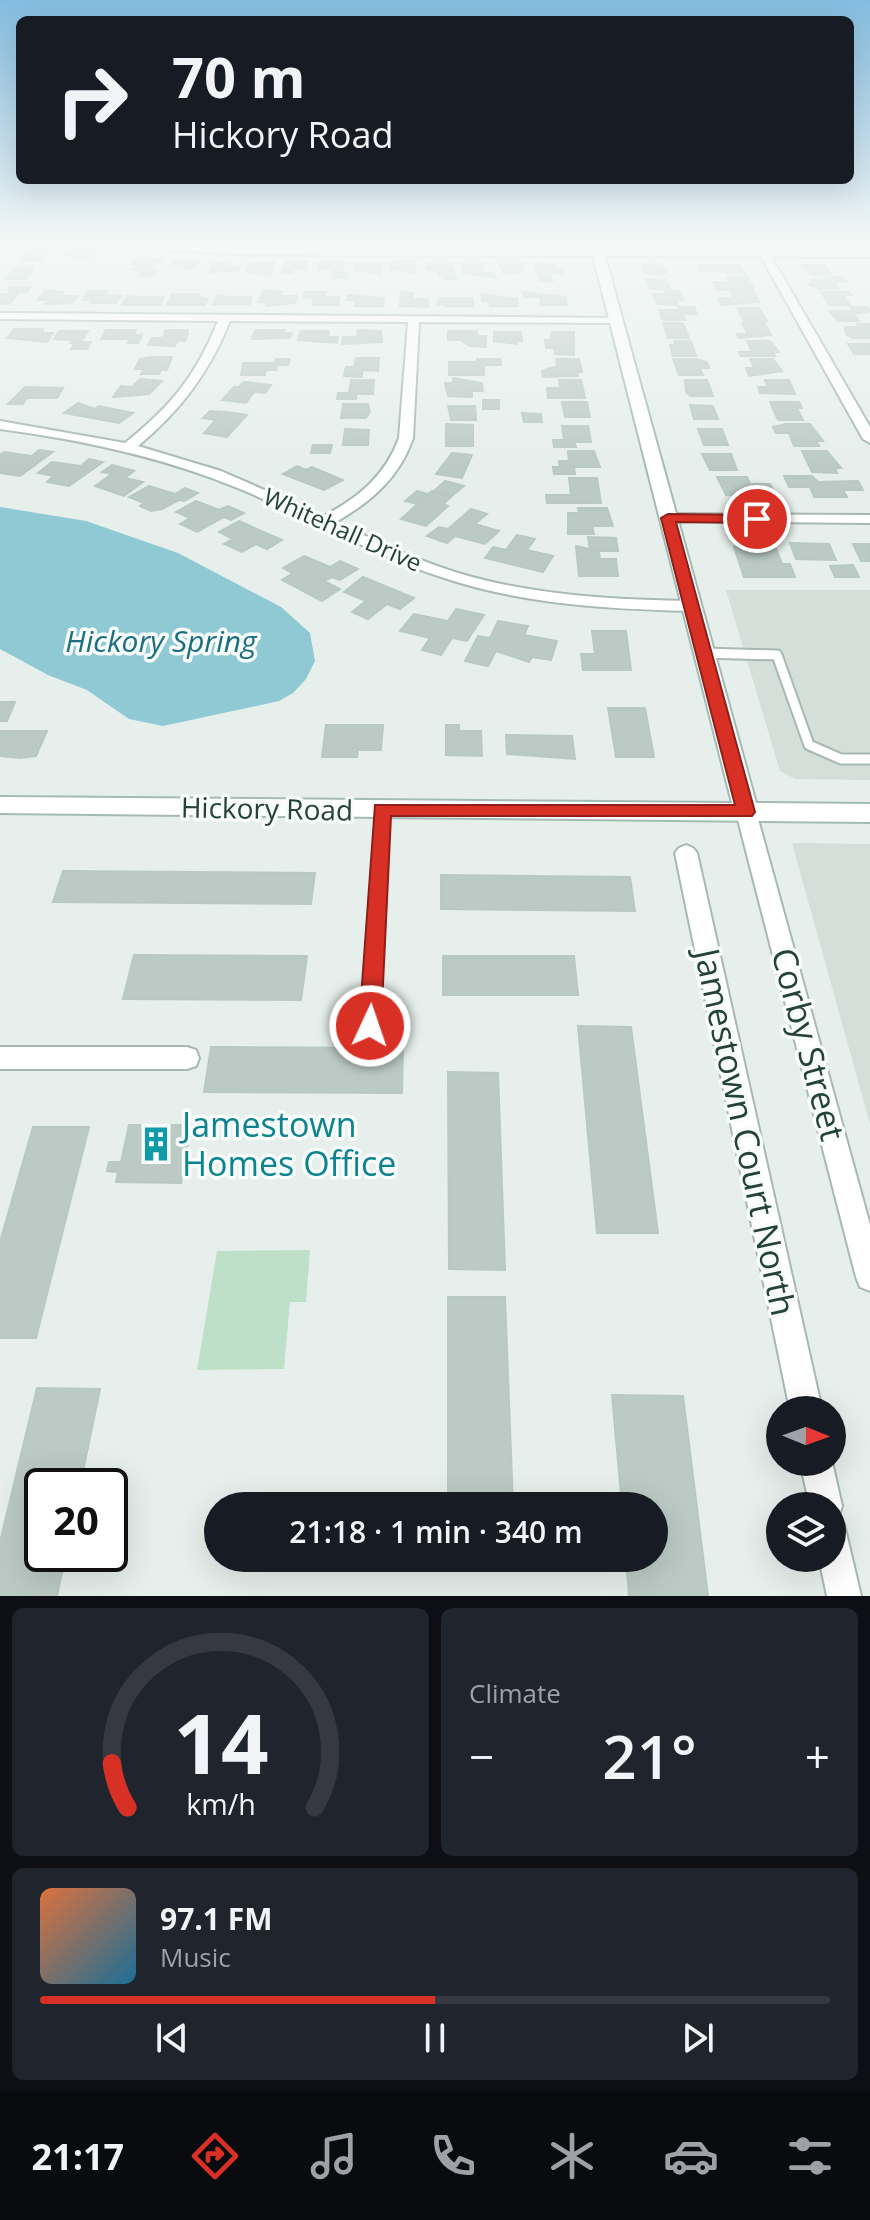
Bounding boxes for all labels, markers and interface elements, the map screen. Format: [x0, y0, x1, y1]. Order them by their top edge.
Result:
text: 70 m [172, 38, 306, 114]
icon: right [40, 48, 144, 152]
text: Hickory Road [172, 110, 393, 159]
street label: Whitehall Drive [259, 479, 427, 579]
pin [723, 485, 791, 553]
icon: arrive [735, 497, 779, 541]
water label: Hickory Spring [65, 620, 258, 661]
street label: Hickory Road [181, 787, 353, 829]
street label: Jamestown Court North [684, 941, 807, 1320]
street label: Corby Street [761, 943, 857, 1145]
position arrow [328, 984, 412, 1068]
place label: Jamestown Homes Office [179, 1101, 396, 1186]
building icon: Jamestown Homes Office [137, 1125, 175, 1163]
north arrow [766, 1396, 846, 1476]
map controls [766, 1396, 846, 1572]
speed limit sign: 20 [24, 1468, 128, 1572]
button: layers [766, 1492, 846, 1572]
text: 21:18 · 1 min · 340 m [289, 1511, 583, 1552]
text: Climate [469, 1675, 561, 1711]
text: 14 [173, 1685, 268, 1798]
text: 21° [602, 1715, 697, 1797]
text: − [469, 1726, 494, 1786]
text: + [805, 1726, 830, 1786]
text: km/h [186, 1784, 255, 1823]
text: 97.1 FM [160, 1898, 273, 1939]
text: Music [160, 1939, 231, 1975]
icon: previous [150, 2016, 194, 2060]
icon: pause [413, 2016, 457, 2060]
icon: next [676, 2016, 720, 2060]
icon: directions [187, 2128, 243, 2184]
icon: music [306, 2128, 362, 2184]
icon: phone [425, 2128, 481, 2184]
icon: climate [544, 2128, 600, 2184]
icon: car [663, 2128, 719, 2184]
icon: filters [782, 2128, 838, 2184]
text: 21:17 [32, 2132, 124, 2181]

